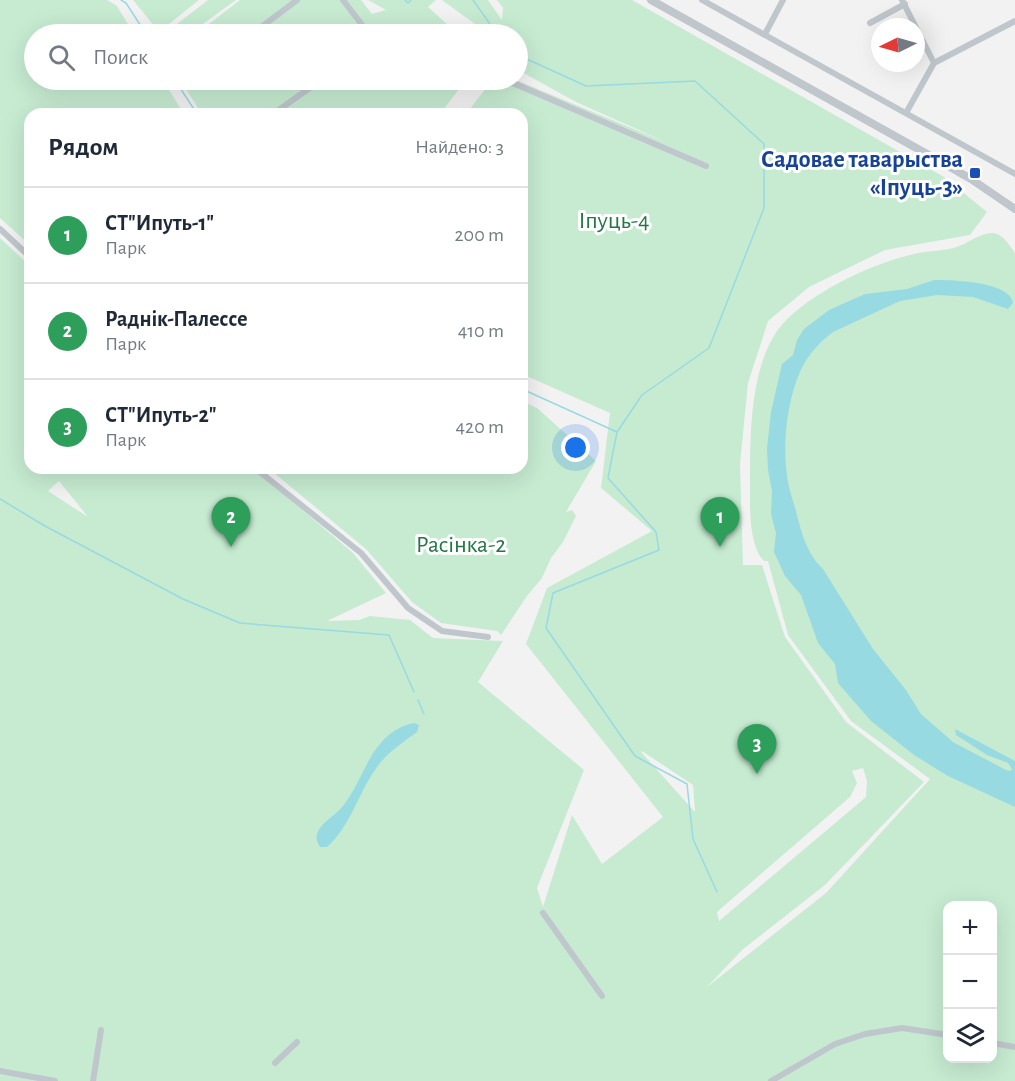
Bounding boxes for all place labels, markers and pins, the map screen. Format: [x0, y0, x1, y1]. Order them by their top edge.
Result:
place label: Садовае таварыства «Іпуць-3» [761, 148, 963, 200]
marker: Садовае таварыства «Іпуць-3» [968, 166, 982, 180]
pin: 2 [212, 498, 250, 547]
pin: 1 [700, 498, 740, 547]
pin: 3 [738, 724, 777, 774]

